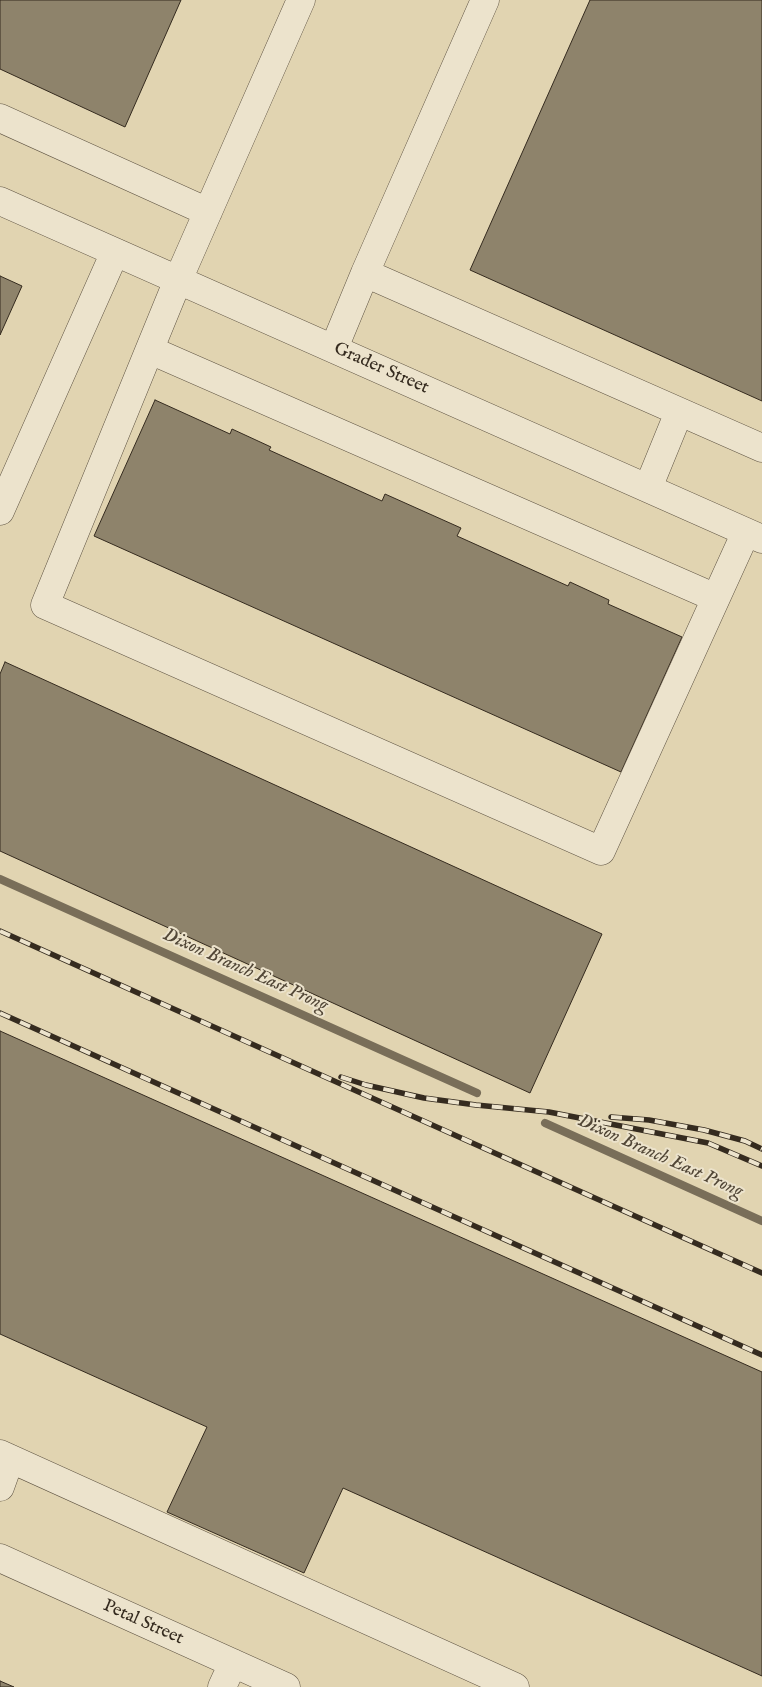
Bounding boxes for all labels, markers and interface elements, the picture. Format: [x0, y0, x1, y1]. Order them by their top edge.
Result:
street label: Grader Street [330, 338, 432, 400]
water label: Dixon Branch East Prong [159, 924, 331, 1018]
water label: Dixon Branch East Prong [574, 1110, 746, 1204]
street label: Petal Street [99, 1596, 187, 1650]

